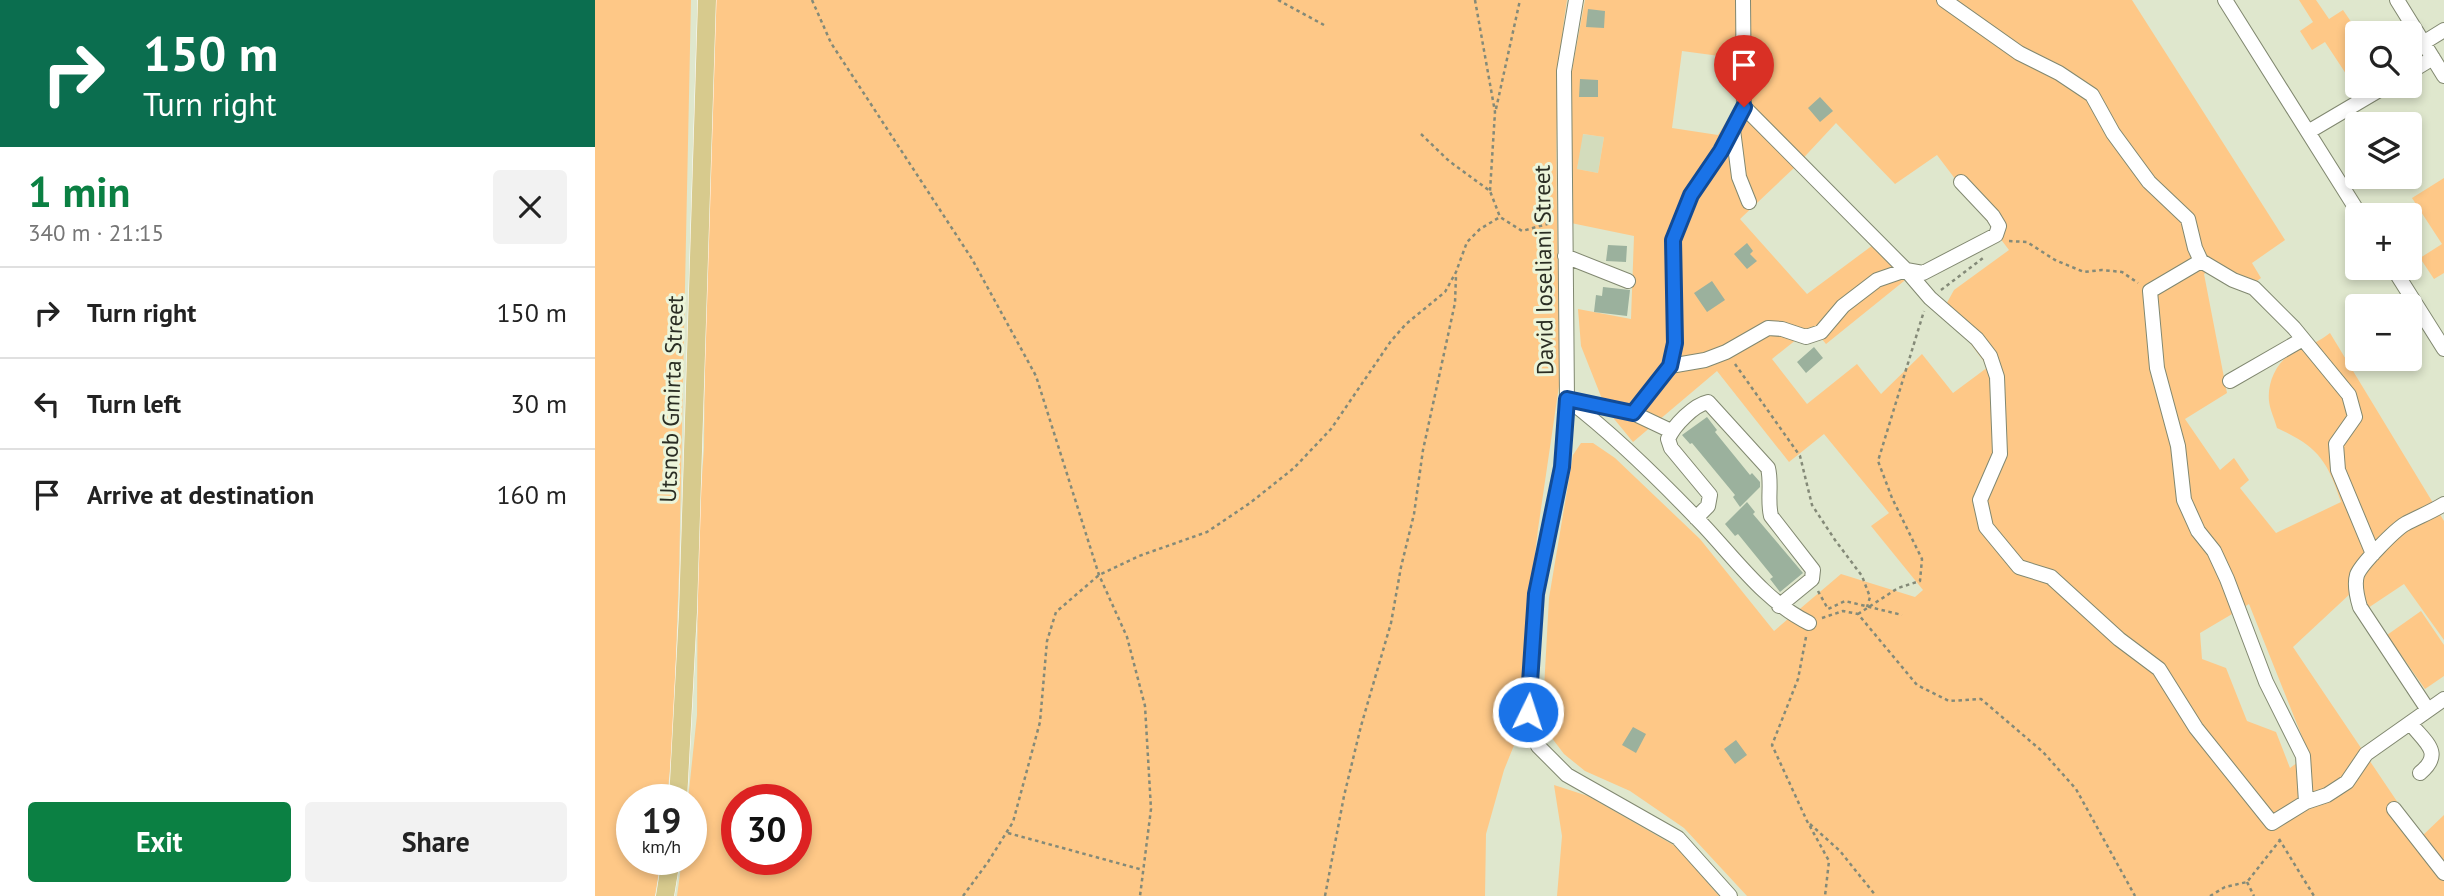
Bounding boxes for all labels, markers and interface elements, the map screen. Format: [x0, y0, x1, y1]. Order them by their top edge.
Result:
text: 150 m [143, 21, 278, 85]
map controls [2345, 21, 2422, 371]
button: search [2345, 21, 2422, 98]
icon: right [28, 28, 119, 119]
pin [1714, 35, 1774, 107]
icon: arrive [1725, 46, 1763, 84]
text: Turn right [143, 83, 277, 125]
button: layers [2345, 112, 2422, 189]
text: 1 min [28, 164, 130, 219]
street label: David Ioseliani Street [1527, 164, 1559, 376]
button: close [493, 170, 567, 244]
button: + [2345, 203, 2422, 280]
text: 340 m · 21:15 [28, 218, 164, 247]
icon: right [28, 294, 66, 332]
button: − [2345, 294, 2422, 371]
street label: Utsnob Gmirta Street [653, 295, 689, 503]
text: Turn right [87, 296, 196, 329]
text: 150 m [496, 296, 567, 329]
icon: left [28, 385, 66, 423]
text: Turn left [87, 387, 181, 420]
text: 30 m [511, 387, 567, 420]
icon: arrive [28, 476, 66, 514]
text: Arrive at destination [87, 478, 314, 511]
text: 160 m [496, 478, 567, 511]
position arrow [1491, 675, 1565, 749]
speed limit sign: 30 [721, 784, 812, 875]
text: 19 [642, 797, 681, 843]
button: Exit [28, 802, 291, 882]
button: Share [305, 802, 567, 882]
text: km/h [642, 835, 681, 858]

